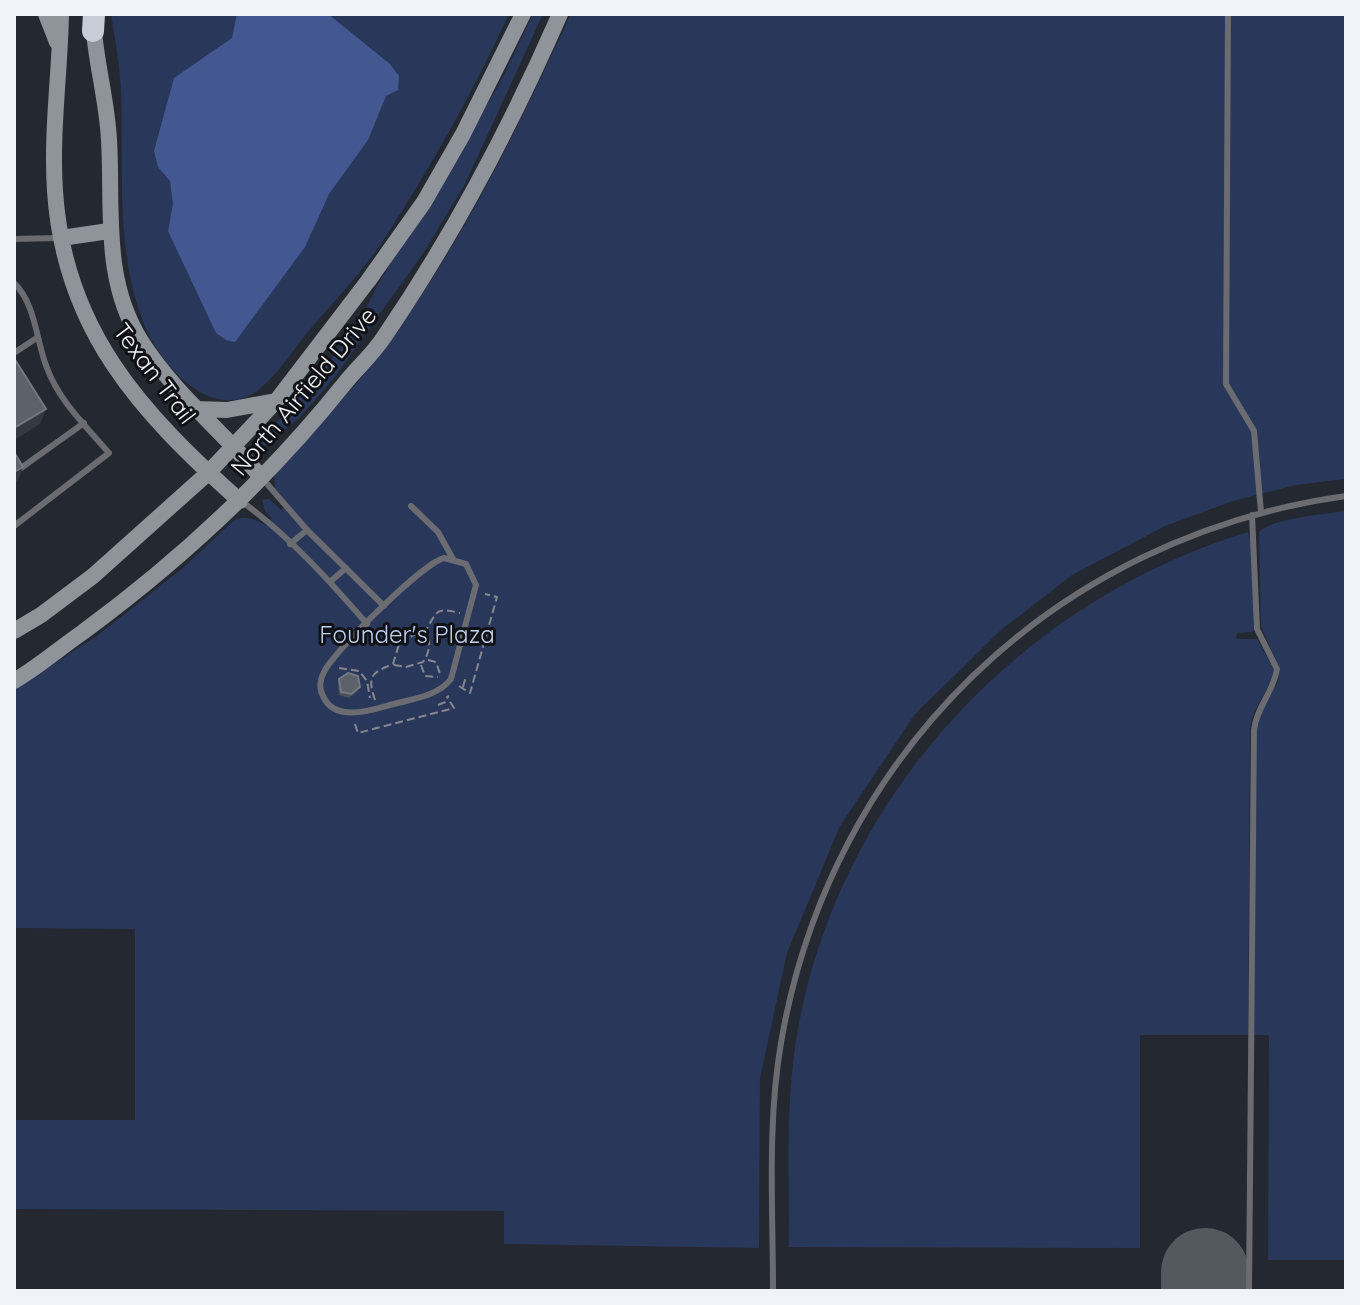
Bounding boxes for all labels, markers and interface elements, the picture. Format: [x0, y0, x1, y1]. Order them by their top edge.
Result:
street label: North Airfield Drive [224, 301, 382, 481]
street label: Texan Trail [107, 317, 203, 429]
park label: Founder's Plaza [319, 619, 495, 649]

